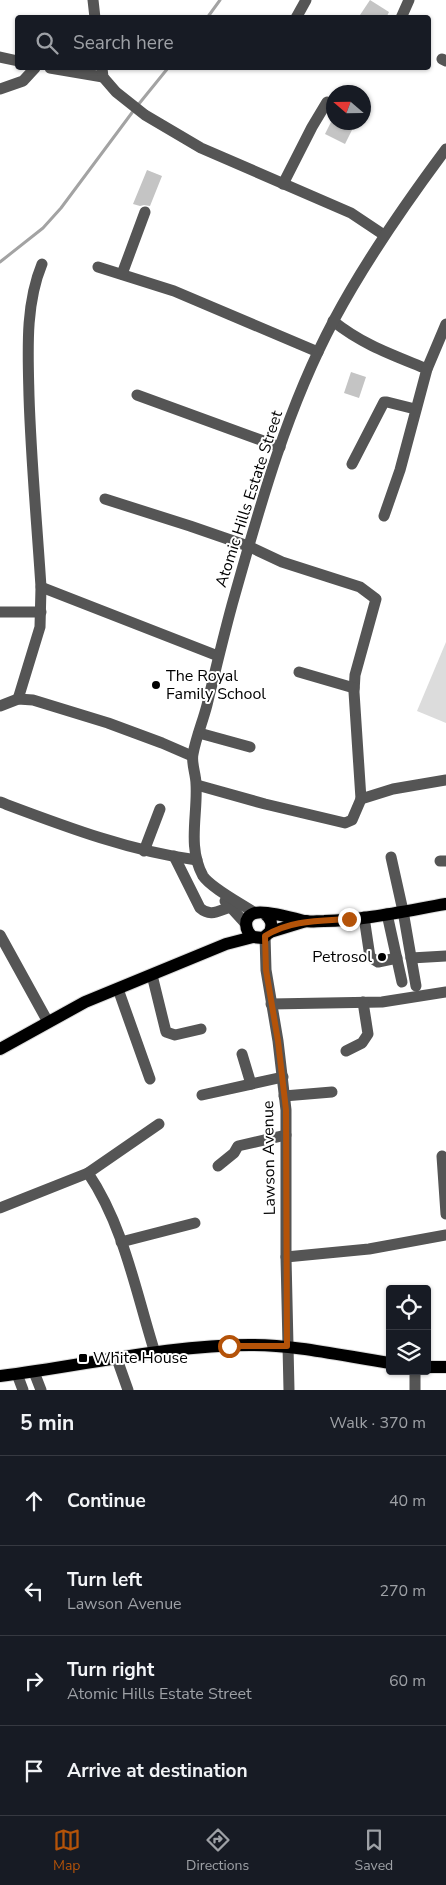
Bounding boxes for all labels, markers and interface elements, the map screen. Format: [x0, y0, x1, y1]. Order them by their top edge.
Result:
search box [15, 15, 431, 70]
icon: search [33, 29, 61, 57]
text: Search here [73, 30, 174, 56]
north arrow [326, 85, 371, 130]
street label: Atomic Hills Estate Street [210, 407, 288, 590]
place label: The Royal Family School [166, 665, 266, 705]
marker: The Royal Family School [150, 679, 162, 691]
route end [338, 908, 361, 931]
place label: Petrosol [312, 946, 372, 968]
marker: Petrosol [376, 951, 388, 963]
street label: Lawson Avenue [257, 1100, 281, 1216]
map controls [386, 1285, 431, 1375]
button: locate [386, 1285, 431, 1330]
button: layers [386, 1330, 431, 1375]
route start [218, 1335, 241, 1358]
place label: White House [93, 1347, 188, 1369]
marker: White House [77, 1352, 89, 1364]
text: 5 min [20, 1409, 74, 1437]
text: Walk · 370 m [330, 1412, 426, 1434]
icon: ahead [20, 1487, 48, 1515]
text: Continue [67, 1488, 146, 1514]
text: 40 m [389, 1490, 426, 1512]
text: Turn left [67, 1567, 142, 1593]
icon: left [20, 1577, 48, 1605]
text: 270 m [379, 1580, 426, 1602]
text: Lawson Avenue [67, 1593, 182, 1615]
text: Turn right [67, 1657, 154, 1683]
icon: right [20, 1667, 48, 1695]
text: 60 m [389, 1670, 426, 1692]
text: Atomic Hills Estate Street [67, 1683, 252, 1705]
icon: arrive [20, 1757, 48, 1785]
text: Arrive at destination [67, 1758, 248, 1784]
tab: Map [53, 1826, 81, 1875]
tab: Directions [186, 1826, 249, 1875]
tab: Saved [355, 1826, 393, 1875]

